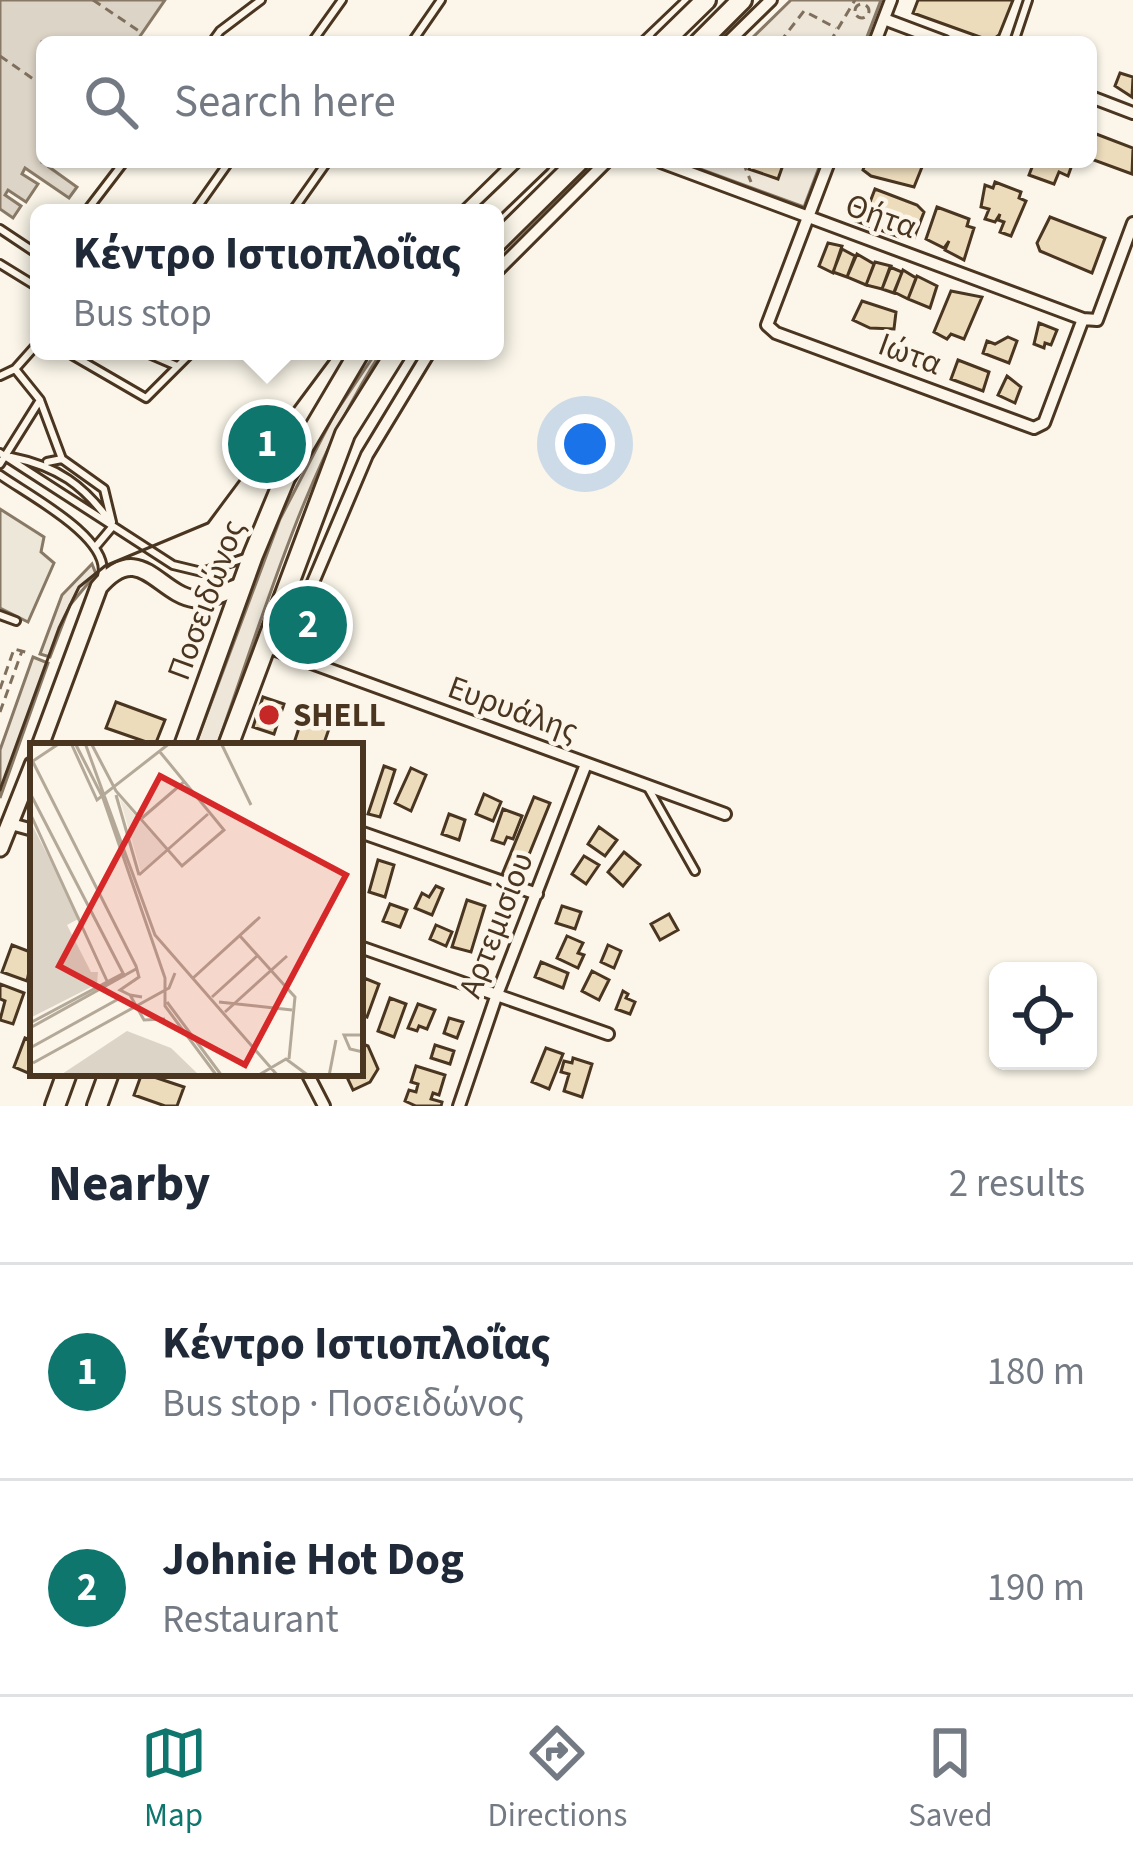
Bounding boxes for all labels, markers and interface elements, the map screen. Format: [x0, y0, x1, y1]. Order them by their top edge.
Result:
search box [36, 36, 1097, 168]
icon: search [78, 69, 144, 135]
text: Search here [174, 70, 396, 134]
street label: Θήτα [839, 181, 924, 251]
popup [30, 204, 504, 360]
text: Κέντρο Ιστιοπλοΐας [73, 222, 461, 286]
text: Bus stop [73, 286, 212, 342]
street label: Ιώτα [872, 321, 949, 387]
pin: 1 [228, 399, 306, 489]
your location [555, 414, 615, 474]
street label: Ποσειδώνος [155, 513, 257, 687]
pin: 2 [269, 580, 347, 670]
street label: Ευρυάλης [441, 664, 585, 754]
place label: SHELL [293, 692, 386, 739]
marker: SHELL [256, 702, 282, 728]
inset map [30, 743, 363, 1076]
street label: Αρτεμισίου [447, 845, 545, 1005]
map controls [989, 962, 1097, 1070]
button: locate [989, 962, 1097, 1070]
text: Nearby [48, 1148, 210, 1220]
text: 2 results [949, 1156, 1085, 1212]
text: Κέντρο Ιστιοπλοΐας [162, 1312, 551, 1376]
text: 1 [77, 1344, 97, 1400]
text: 180 m [987, 1344, 1085, 1400]
text: Bus stop · Ποσειδώνος [162, 1376, 525, 1432]
text: Johnie Hot Dog [162, 1528, 464, 1592]
text: 2 [77, 1560, 97, 1616]
text: 190 m [987, 1560, 1085, 1616]
text: Restaurant [162, 1592, 339, 1648]
tab: Map [141, 1720, 207, 1839]
tab: Directions [488, 1720, 627, 1839]
tab: Saved [908, 1720, 992, 1839]

